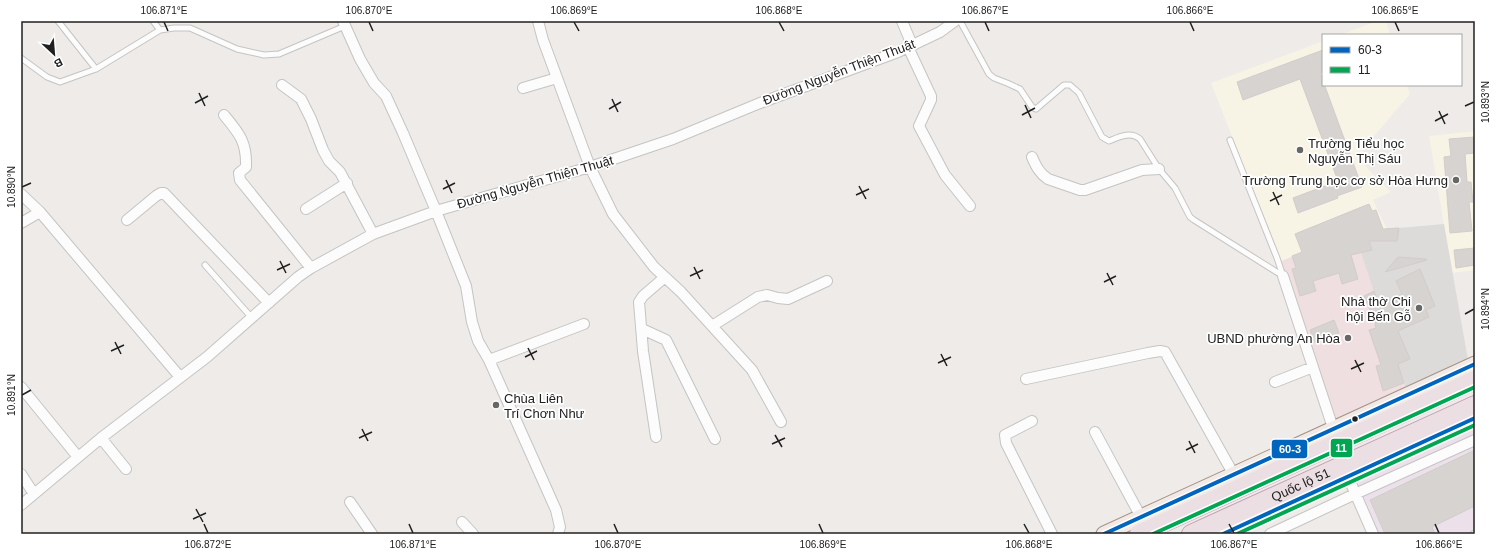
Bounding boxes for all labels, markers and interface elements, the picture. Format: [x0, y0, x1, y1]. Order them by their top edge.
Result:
text: 106.871°E [141, 5, 188, 16]
text: 106.870°E [346, 5, 393, 16]
text: 106.869°E [551, 5, 598, 16]
text: 106.868°E [756, 5, 803, 16]
text: 106.867°E [962, 5, 1009, 16]
text: 106.866°E [1167, 5, 1214, 16]
text: 106.865°E [1372, 5, 1419, 16]
north arrow [34, 34, 74, 74]
legend [1322, 34, 1462, 86]
street label: Đường Nguyễn Thiện Thuật [761, 36, 918, 108]
text: 60-3 [1358, 43, 1382, 57]
text: B [52, 56, 65, 70]
text: 11 [1358, 63, 1371, 77]
text: 10.893°N [1480, 81, 1491, 123]
place label: Trường Tiểu học Nguyễn Thị Sáu [1308, 136, 1405, 166]
marker: Trường Tiểu học Nguyễn Thị Sáu [1295, 145, 1305, 155]
street label: Đường Nguyễn Thiện Thuật [455, 152, 615, 212]
text: 10.890°N [6, 166, 17, 208]
place label: Trường Trung học cơ sở Hòa Hưng [1242, 173, 1448, 188]
marker: Trường Trung học cơ sở Hòa Hưng [1451, 175, 1461, 185]
text: 10.894°N [1480, 288, 1491, 330]
place label: Nhà thờ Chi hội Bến Gỗ [1341, 294, 1411, 324]
marker: Nhà thờ Chi hội Bến Gỗ [1414, 303, 1424, 313]
place label: UBND phường An Hòa [1207, 331, 1341, 346]
marker: UBND phường An Hòa [1343, 333, 1353, 343]
text: 10.891°N [6, 374, 17, 416]
place label: Chùa Liên Trí Chơn Như [504, 391, 585, 421]
marker: Chùa Liên Trí Chơn Như [491, 400, 501, 410]
unlabelled marker [1350, 414, 1360, 424]
line badge: 11 [1330, 438, 1353, 458]
line badge: 60-3 [1271, 439, 1308, 459]
text: 11 [1335, 442, 1347, 454]
text: 60-3 [1279, 443, 1301, 455]
street label: Quốc lộ 51 [1269, 465, 1332, 504]
text: 106.872°E [185, 539, 232, 550]
text: 106.871°E [390, 539, 437, 550]
text: 106.870°E [595, 539, 642, 550]
text: 106.869°E [800, 539, 847, 550]
text: 106.868°E [1006, 539, 1053, 550]
text: 106.867°E [1211, 539, 1258, 550]
text: 106.866°E [1416, 539, 1463, 550]

